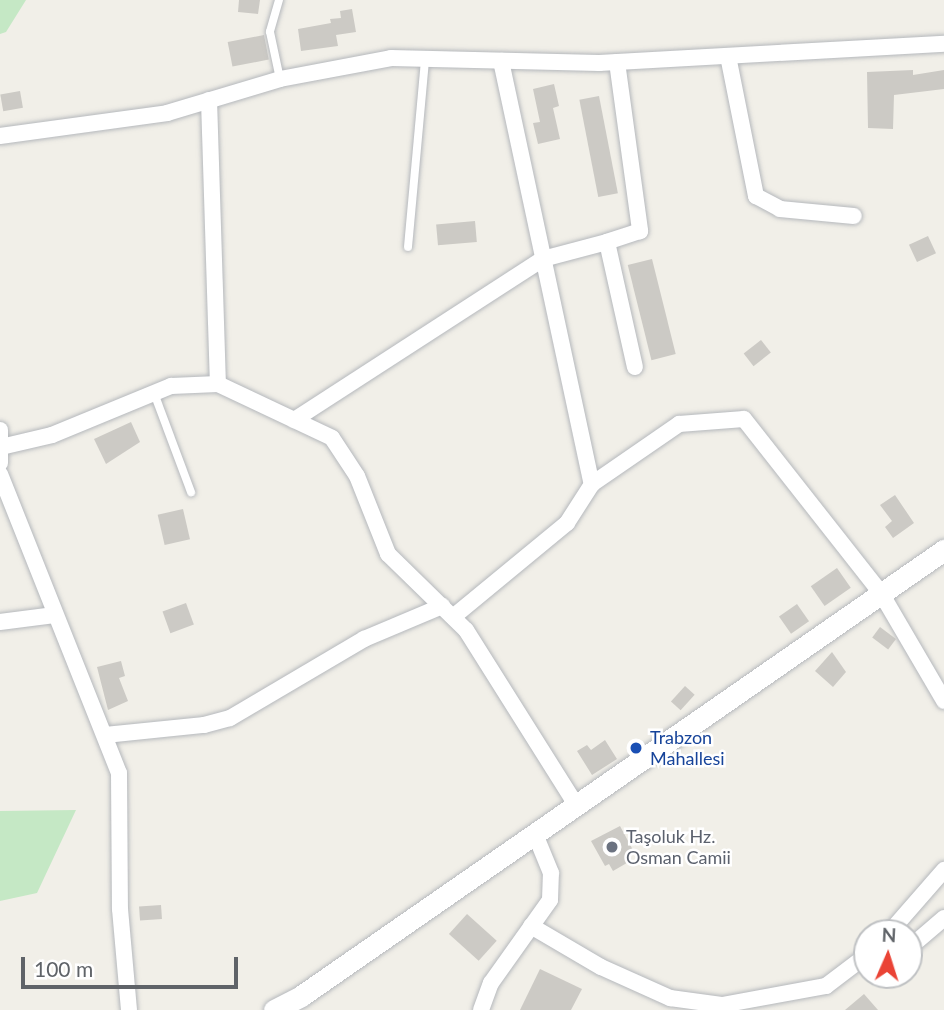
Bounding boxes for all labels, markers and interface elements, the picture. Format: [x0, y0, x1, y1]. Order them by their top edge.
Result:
place label: Trabzon Mahallesi [650, 727, 724, 770]
marker: Trabzon Mahallesi [628, 740, 644, 756]
place label: Taşoluk Hz. Osman Camii [626, 826, 731, 868]
marker: Taşoluk Hz. Osman Camii [604, 839, 620, 855]
north arrow [853, 919, 923, 989]
text: N [881, 923, 897, 946]
scale bar [24, 944, 242, 988]
text: 100 m [34, 956, 93, 981]

